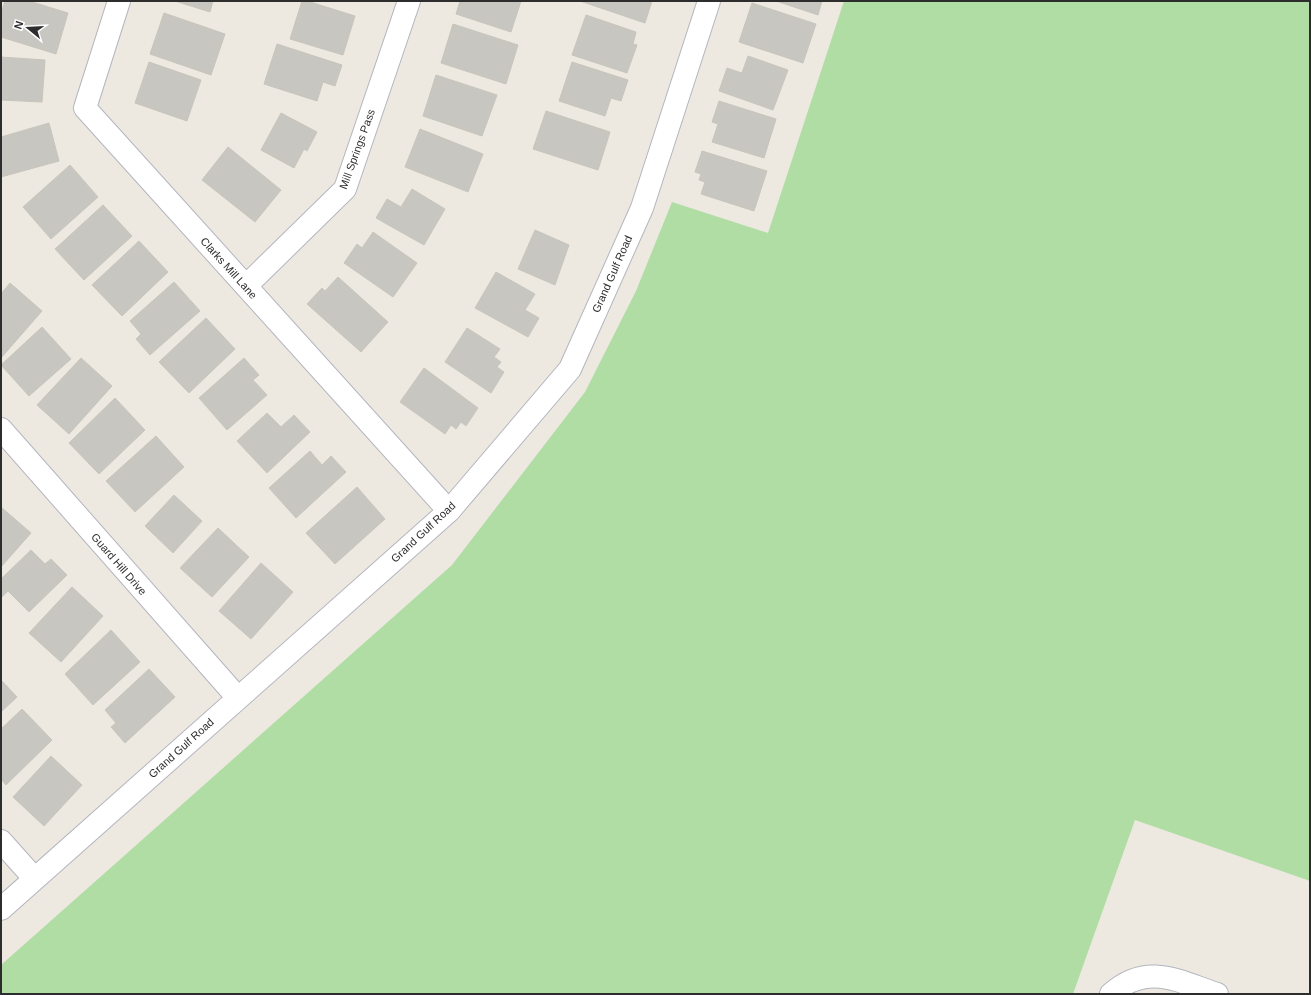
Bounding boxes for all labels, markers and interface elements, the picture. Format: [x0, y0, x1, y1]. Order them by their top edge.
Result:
north arrow [8, 8, 48, 48]
text: N [12, 19, 25, 31]
street label: Mill Springs Pass [337, 107, 377, 191]
street label: Grand Gulf Road [590, 234, 634, 314]
street label: Clarks Mill Lane [198, 235, 260, 301]
street label: Grand Gulf Road [388, 499, 458, 565]
street label: Guard Hill Drive [89, 531, 149, 597]
street label: Grand Gulf Road [146, 716, 216, 780]

